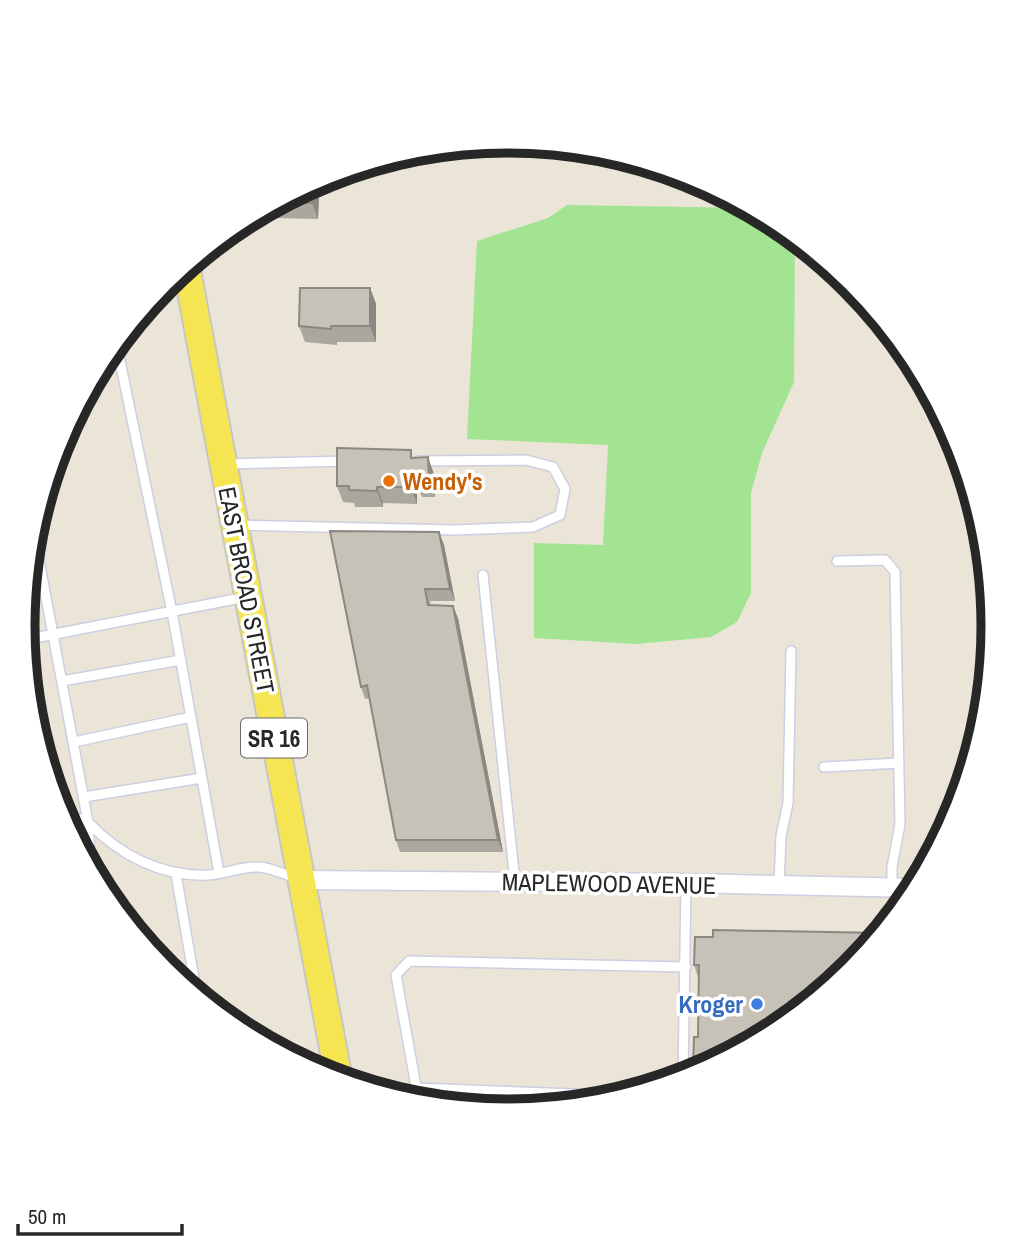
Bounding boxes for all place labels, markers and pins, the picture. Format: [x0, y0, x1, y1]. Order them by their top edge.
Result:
place label: Wendy's [403, 465, 483, 497]
marker: Wendy's [381, 473, 397, 489]
place label: Kroger [678, 988, 743, 1020]
marker: Kroger [749, 996, 765, 1012]

